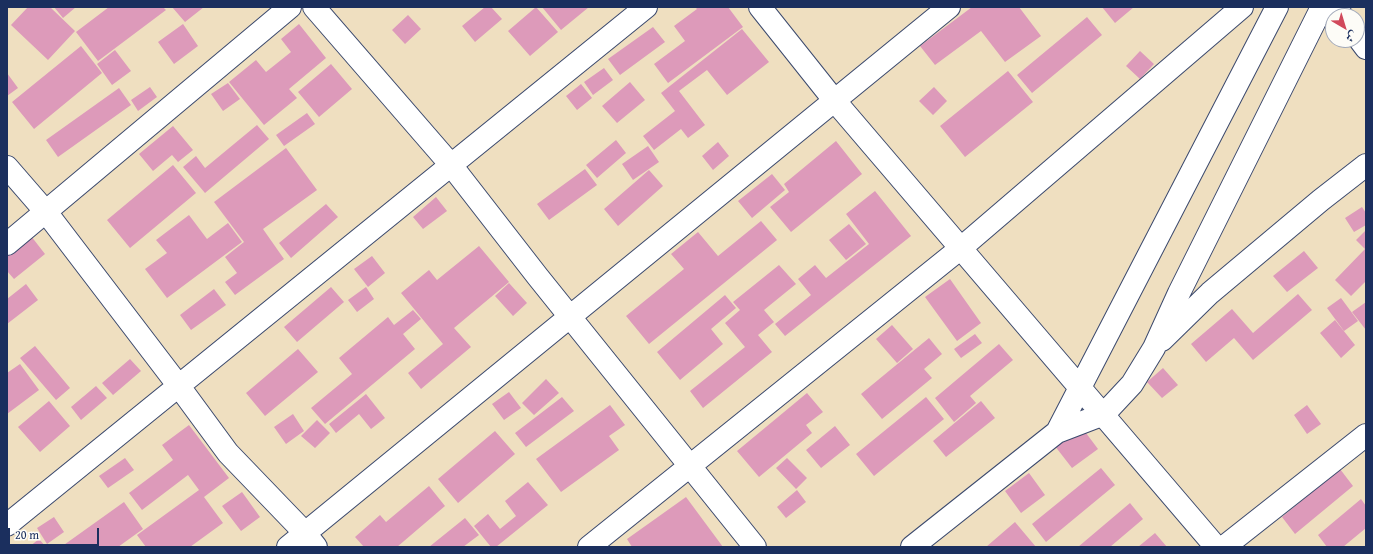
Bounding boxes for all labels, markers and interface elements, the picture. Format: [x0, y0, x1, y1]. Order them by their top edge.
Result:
north arrow [1325, 8, 1365, 48]
text: ش [1343, 27, 1361, 46]
scale bar [10, 520, 101, 546]
text: 20 m [15, 526, 39, 543]

